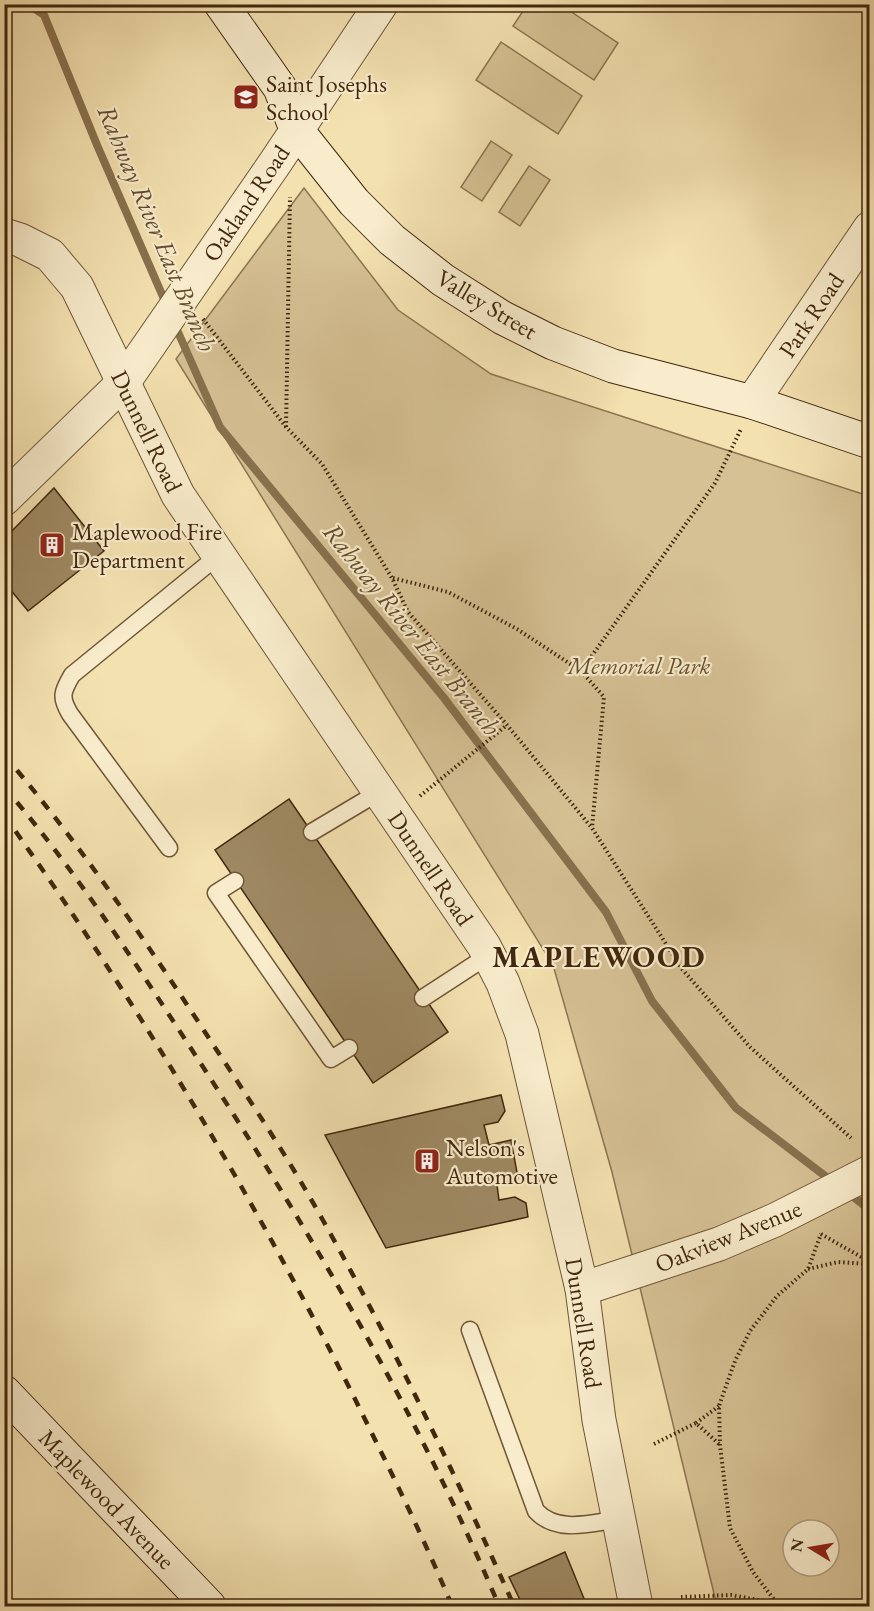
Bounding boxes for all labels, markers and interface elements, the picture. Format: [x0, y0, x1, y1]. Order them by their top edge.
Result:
place label: Saint Josephs School [266, 68, 387, 127]
school or university icon: Saint Josephs School [231, 82, 261, 112]
water label: Rahway River East Branch [90, 100, 224, 357]
street label: Oakland Road [196, 138, 297, 267]
street label: Valley Street [431, 262, 543, 346]
street label: Park Road [771, 266, 851, 363]
street label: Dunnell Road [104, 365, 190, 498]
water label: Rahway River East Branch [315, 515, 509, 743]
place label: Maplewood Fire Department [72, 516, 222, 575]
building icon: Maplewood Fire Department [37, 530, 67, 560]
park label: Memorial Park [566, 650, 711, 681]
street label: Dunnell Road [381, 805, 481, 932]
district label: MAPLEWOOD [492, 937, 706, 976]
place label: Nelson's Automotive [445, 1132, 558, 1191]
building icon: Nelson's Automotive [412, 1146, 442, 1176]
street label: Oakview Avenue [650, 1193, 806, 1279]
street label: Dunnell Road [558, 1255, 610, 1391]
street label: Maplewood Avenue [32, 1422, 182, 1576]
north arrow [781, 1518, 841, 1578]
text: N [785, 1537, 808, 1554]

